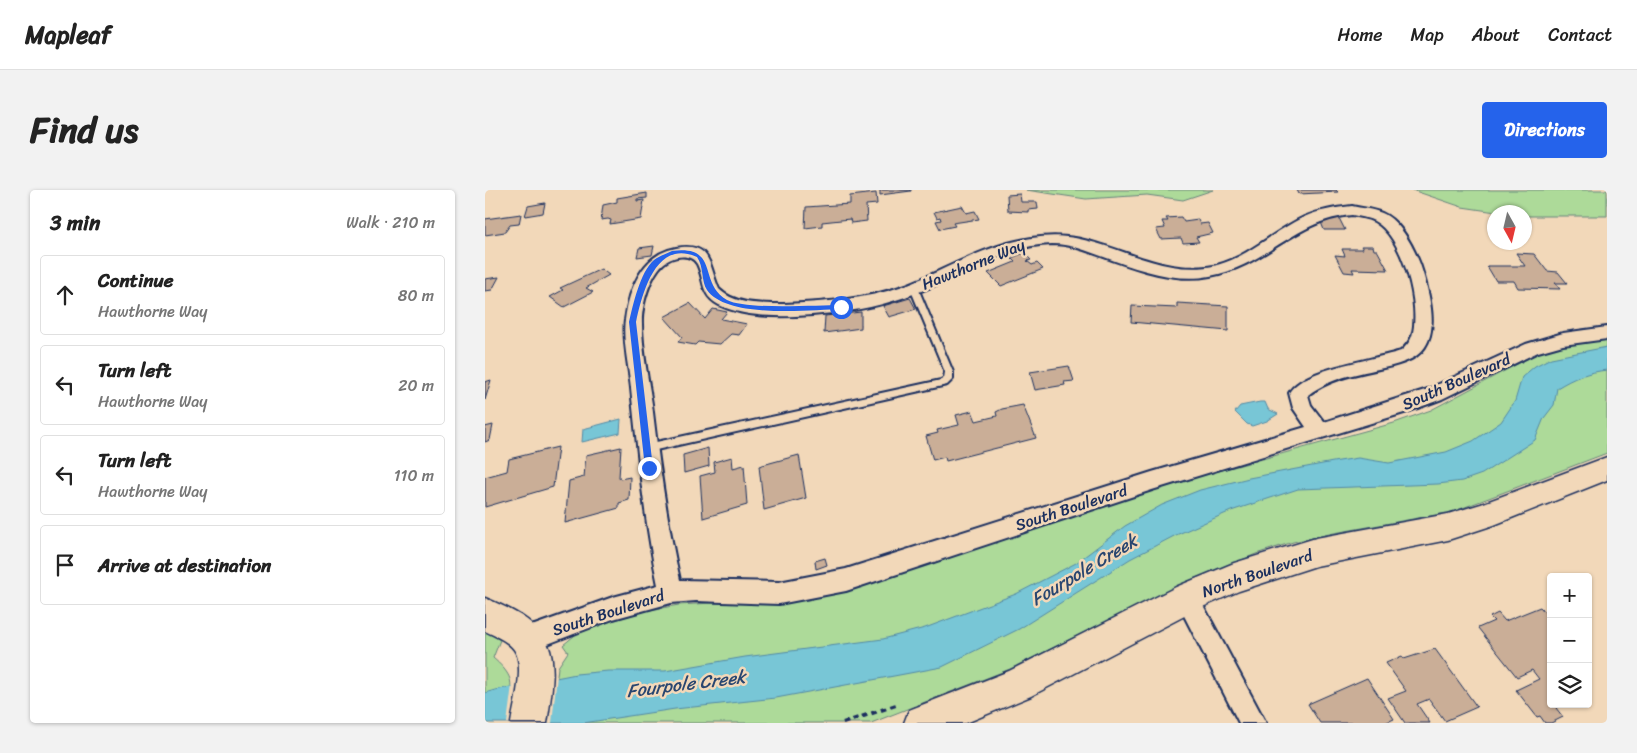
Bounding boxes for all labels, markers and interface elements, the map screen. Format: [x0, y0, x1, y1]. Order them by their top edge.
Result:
text: Mapleaf [25, 14, 111, 56]
text: Home [1338, 19, 1383, 51]
text: Map [1411, 19, 1444, 51]
text: About [1472, 19, 1520, 51]
text: Contact [1548, 19, 1612, 51]
text: Find us [30, 99, 138, 161]
button: Directions [1482, 102, 1607, 158]
text: 3 min [50, 204, 100, 242]
north arrow [1487, 205, 1532, 250]
text: Walk · 210 m [346, 208, 435, 237]
street label: Hawthorne Way [917, 230, 1030, 298]
text: Continue [98, 264, 174, 297]
icon: ahead [51, 281, 79, 309]
text: 80 m [398, 281, 434, 310]
route start [830, 296, 853, 319]
text: Hawthorne Way [98, 297, 208, 326]
street label: South Boulevard [1397, 344, 1517, 418]
text: Turn left [98, 354, 171, 387]
icon: left [51, 371, 79, 399]
text: 20 m [398, 371, 434, 400]
text: Hawthorne Way [98, 387, 208, 416]
text: Turn left [98, 444, 171, 477]
route end [638, 457, 661, 480]
icon: left [51, 461, 79, 489]
text: 110 m [394, 461, 434, 490]
street label: South Boulevard [1011, 475, 1132, 539]
text: Hawthorne Way [98, 477, 208, 506]
water label: Fourpole Creek [1025, 524, 1146, 615]
street label: North Boulevard [1198, 540, 1318, 606]
text: Arrive at destination [98, 549, 271, 582]
icon: arrive [51, 551, 79, 579]
map controls [1547, 573, 1592, 708]
button: + [1547, 573, 1592, 618]
street label: South Boulevard [548, 580, 669, 644]
button: − [1547, 618, 1592, 663]
water label: Fourpole Creek [625, 661, 750, 707]
button: layers [1547, 663, 1592, 708]

